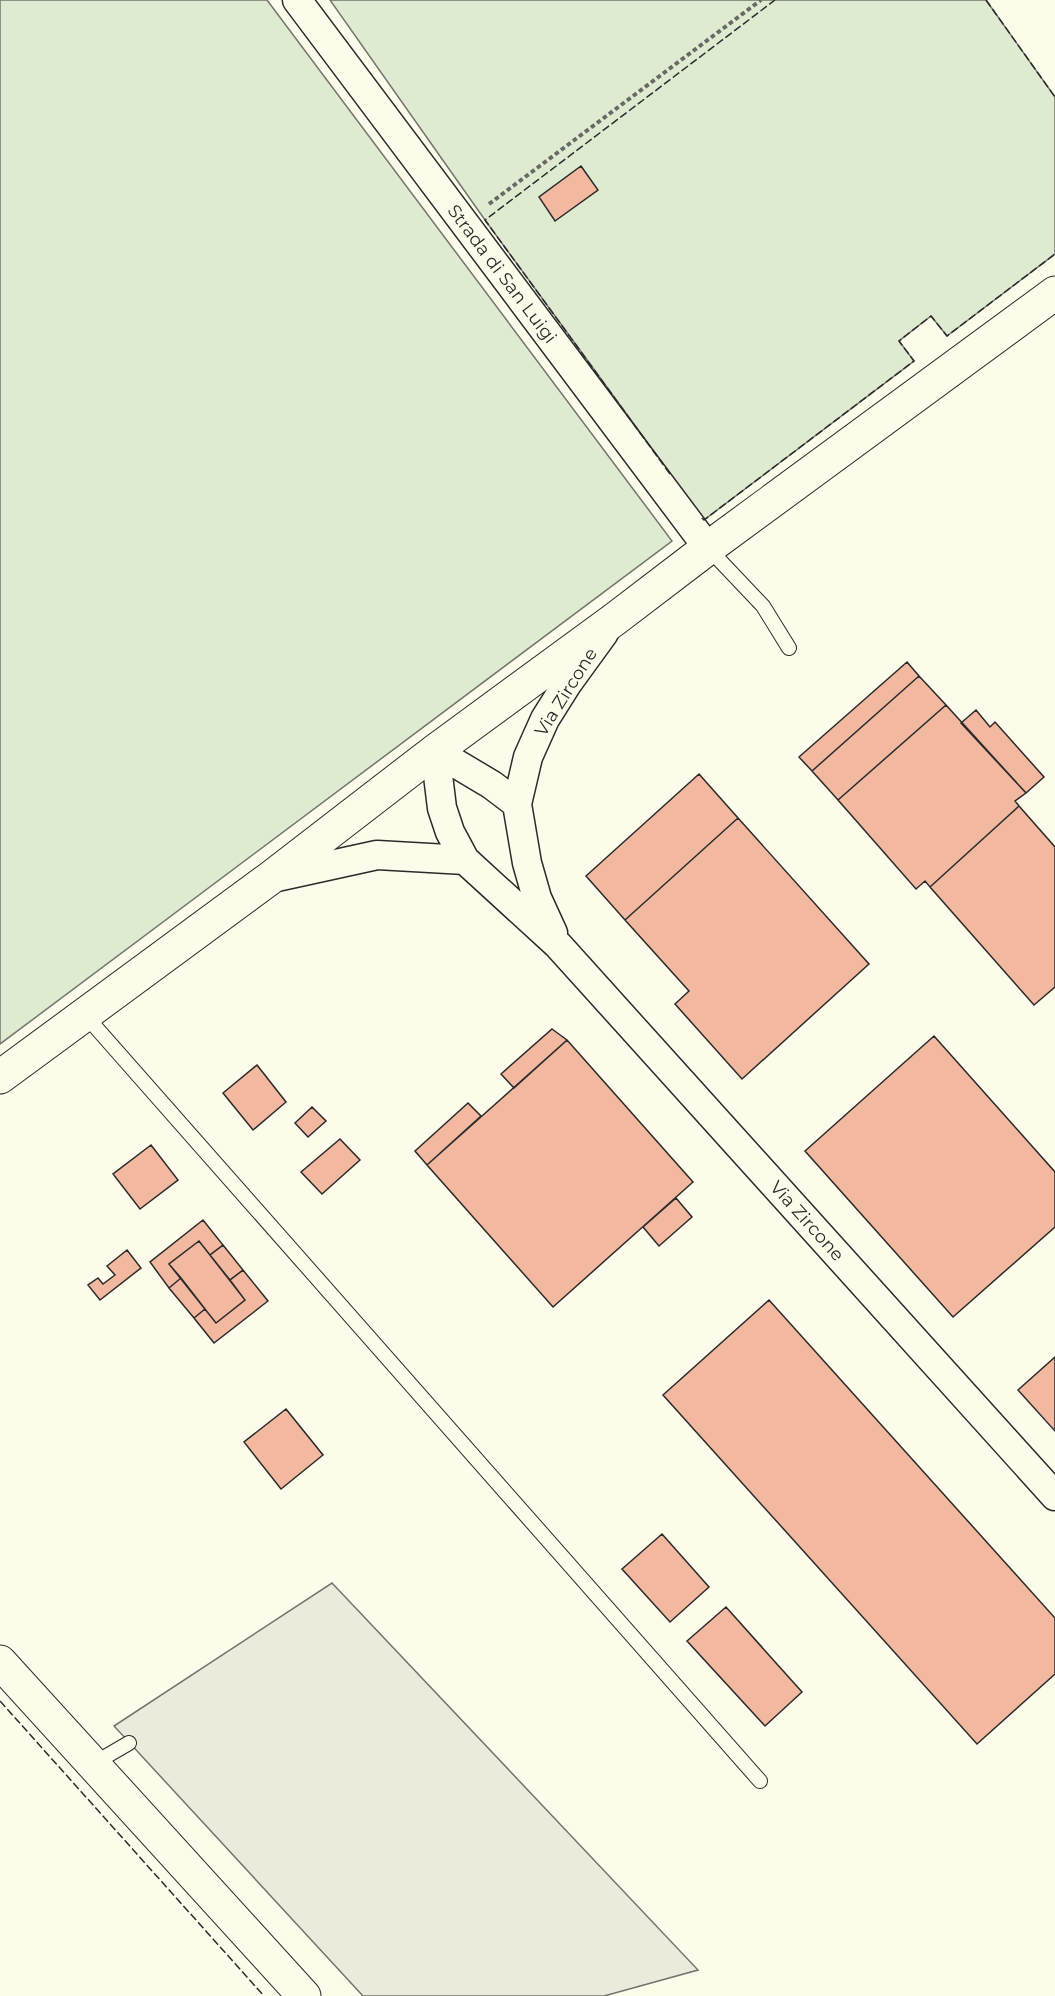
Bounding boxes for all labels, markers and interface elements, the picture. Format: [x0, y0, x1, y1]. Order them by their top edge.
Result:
street label: Strada di San Luigi [443, 200, 561, 348]
street label: Via Zircone [530, 644, 602, 740]
street label: Via Zircone [765, 1176, 849, 1266]

